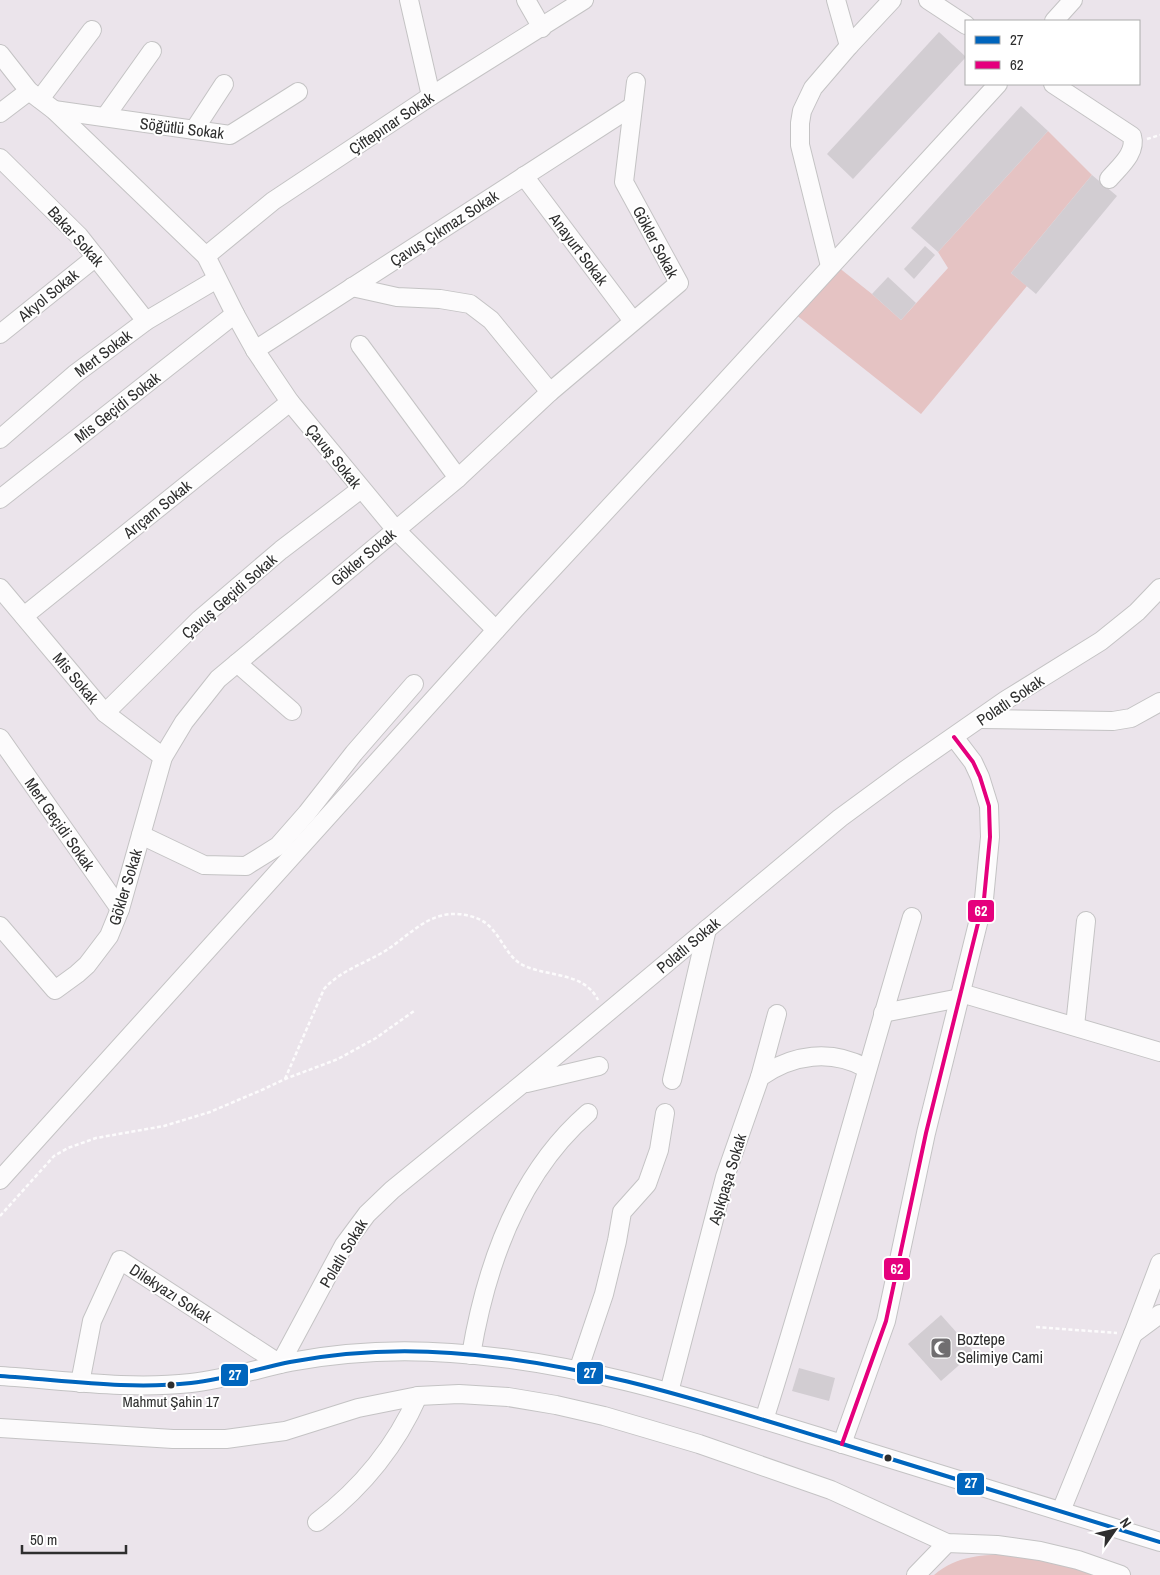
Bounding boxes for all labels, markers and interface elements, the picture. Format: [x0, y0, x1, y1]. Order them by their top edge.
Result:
legend [965, 20, 1140, 85]
text: 27 [1010, 29, 1024, 50]
text: 62 [1010, 54, 1024, 75]
street label: Çiftepınar Sokak [344, 86, 438, 159]
street label: Söğütlü Sokak [139, 112, 226, 144]
street label: Çavuş Çıkmaz Sokak [385, 184, 503, 271]
street label: Bakar Sokak [43, 201, 109, 271]
street label: Gökler Sokak [628, 202, 684, 282]
street label: Anayurt Sokak [544, 208, 614, 290]
street label: Akyol Sokak [12, 263, 83, 327]
street label: Mert Sokak [70, 324, 136, 382]
street label: Mis Geçidi Sokak [69, 366, 165, 448]
street label: Çavuş Sokak [301, 419, 367, 493]
street label: Arıçam Sokak [118, 474, 196, 544]
street label: Gökler Sokak [326, 523, 401, 591]
street label: Çavuş Geçidi Sokak [177, 548, 282, 644]
street label: Mis Sokak [48, 647, 104, 709]
street label: Polatlı Sokak [972, 669, 1048, 731]
street label: Mert Geçidi Sokak [20, 773, 100, 875]
street label: Gökler Sokak [103, 846, 147, 928]
line badge: 62 [967, 899, 995, 923]
text: 62 [975, 902, 987, 920]
street label: Polatlı Sokak [652, 912, 725, 978]
street label: Aşıkpaşa Sokak [702, 1130, 751, 1228]
street label: Polatlı Sokak [314, 1214, 372, 1291]
line badge: 62 [883, 1257, 911, 1281]
street label: Dilekyazı Sokak [126, 1258, 217, 1328]
text: 62 [891, 1260, 903, 1278]
place label: Boztepe Selimiye Cami [957, 1328, 1043, 1368]
mosque icon: Boztepe Selimiye Cami [929, 1336, 953, 1360]
line badge: 27 [576, 1361, 604, 1385]
line badge: 27 [220, 1363, 249, 1387]
text: 27 [584, 1364, 597, 1382]
text: 27 [229, 1366, 242, 1384]
marker: Mahmut Şahin 17 [166, 1380, 176, 1390]
place label: Mahmut Şahin 17 [122, 1391, 220, 1412]
unlabelled marker [883, 1453, 893, 1463]
line badge: 27 [956, 1472, 985, 1496]
text: 27 [965, 1474, 978, 1492]
north arrow [1090, 1505, 1140, 1555]
text: N [1116, 1514, 1136, 1531]
scale bar [22, 1522, 126, 1554]
text: 50 m [30, 1529, 57, 1550]

